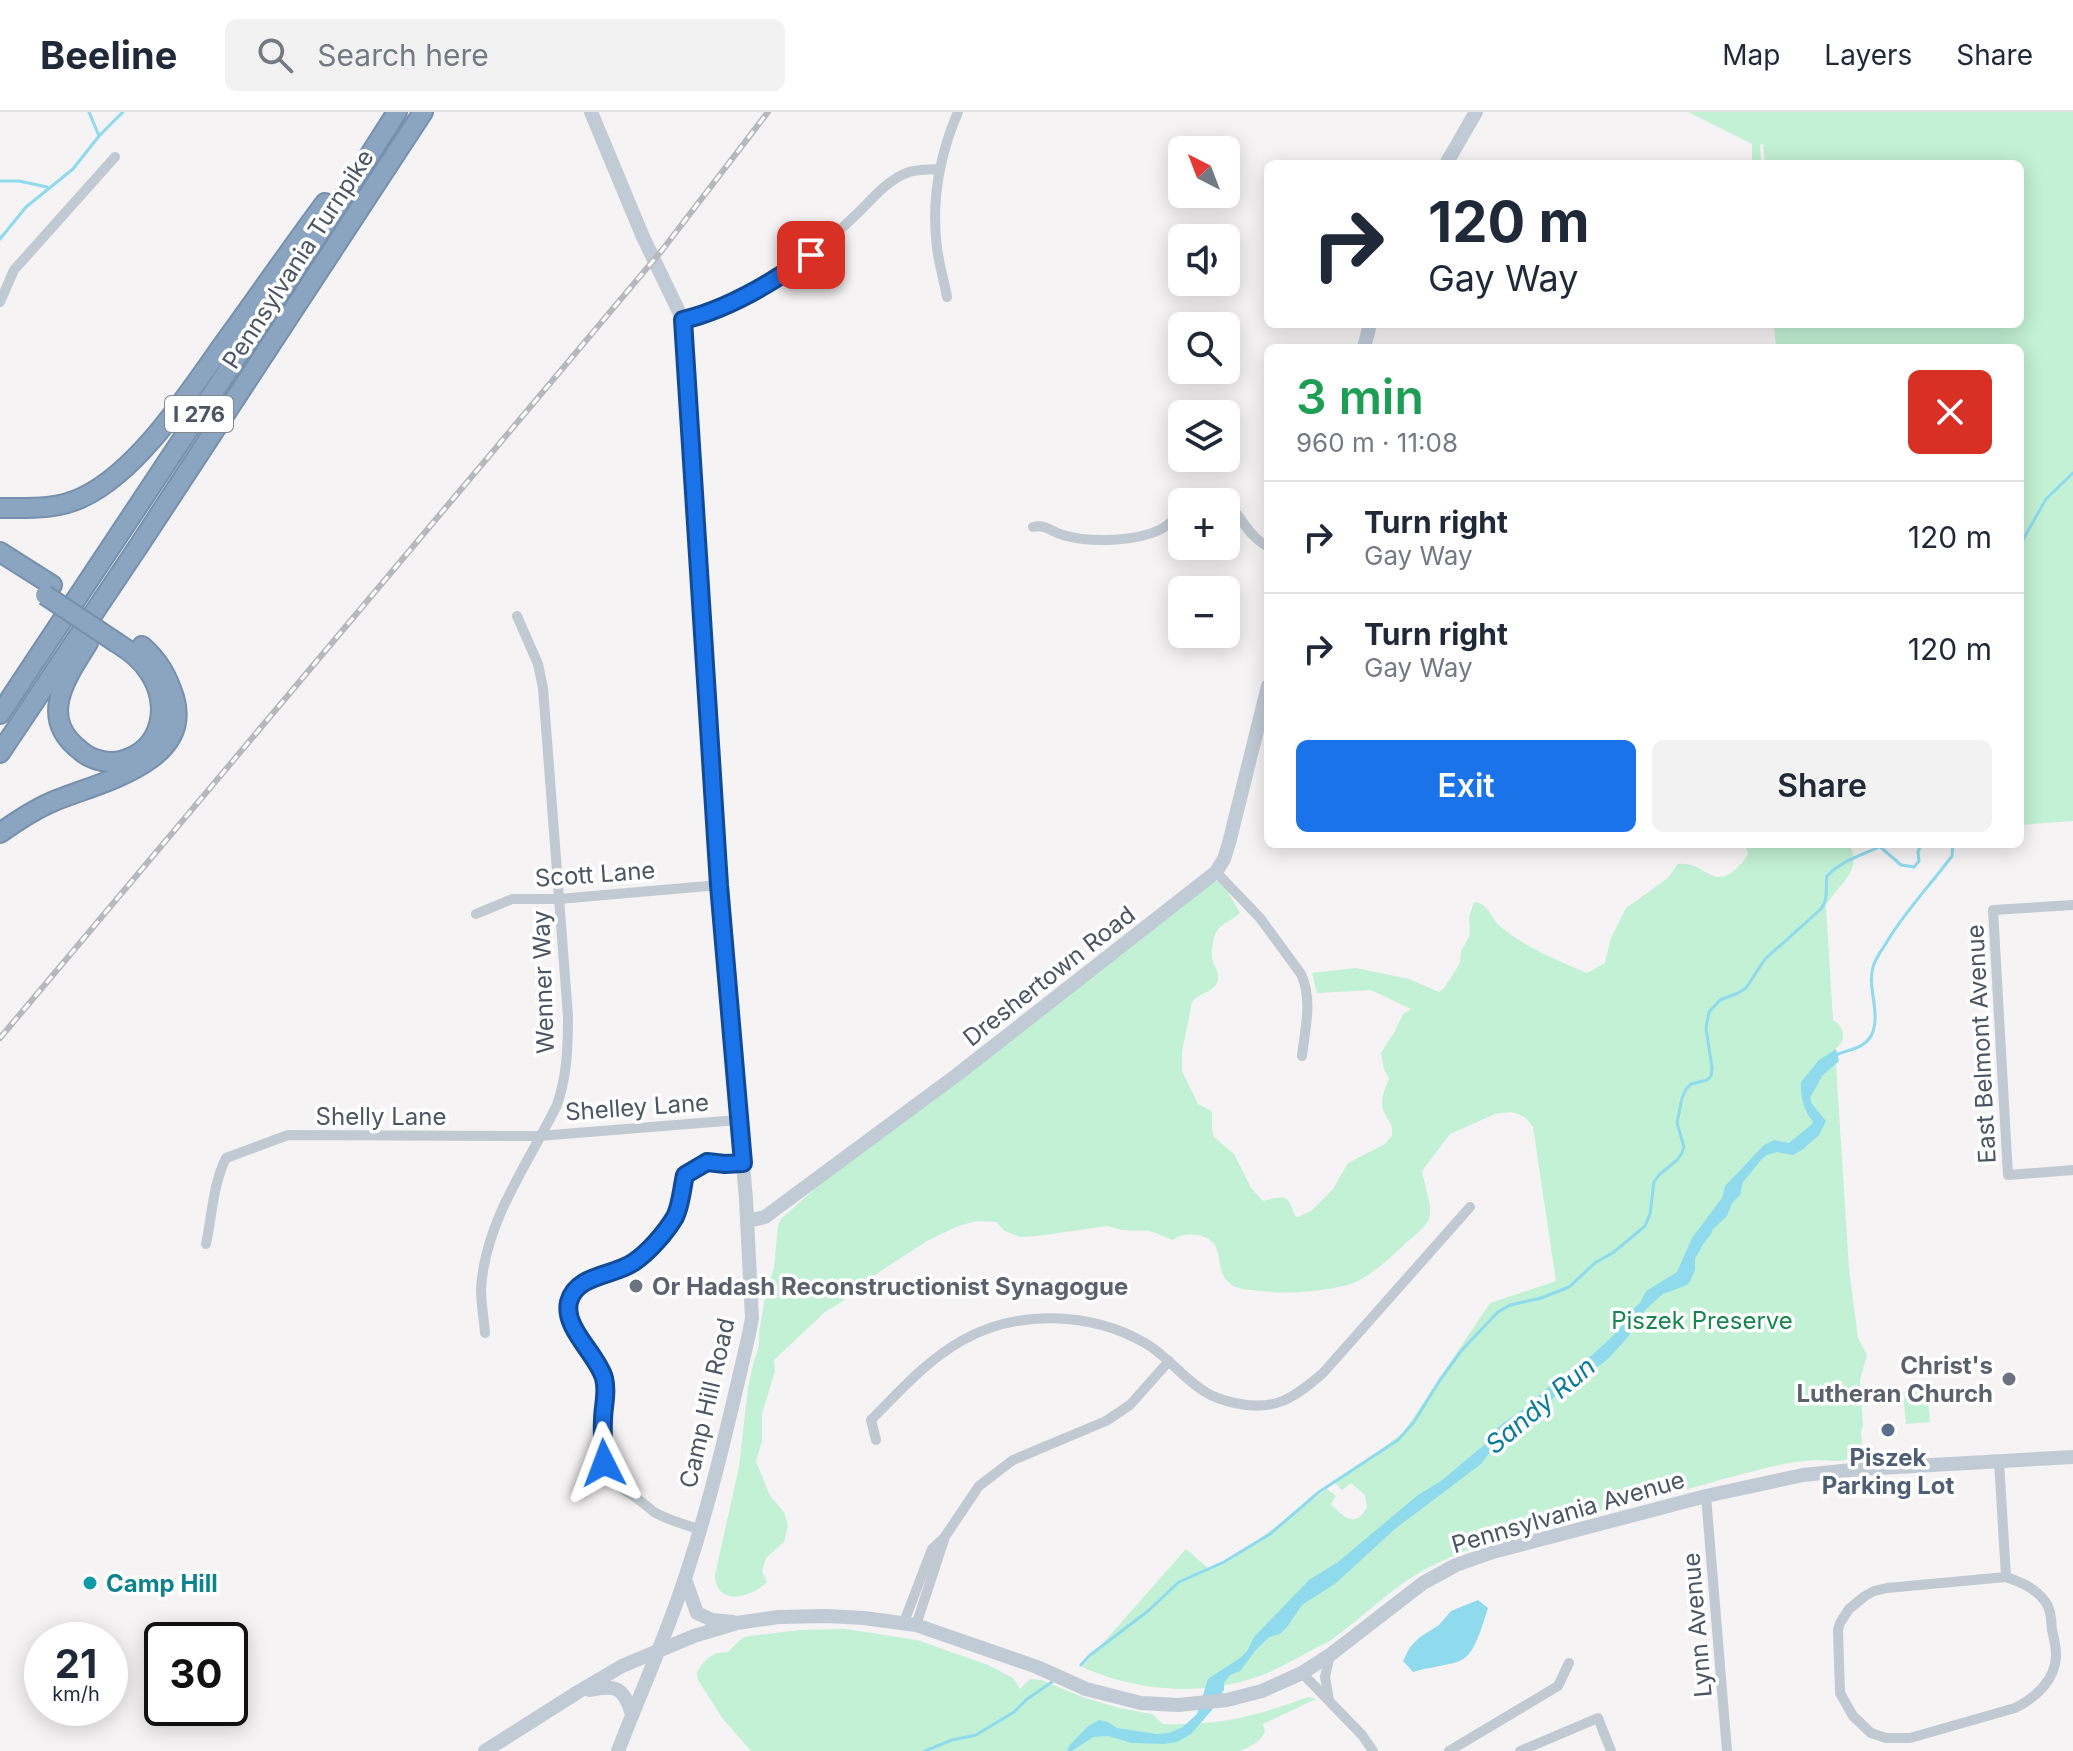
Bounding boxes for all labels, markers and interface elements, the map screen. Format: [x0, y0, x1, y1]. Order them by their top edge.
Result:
search box [225, 19, 785, 91]
text: Beeline [40, 32, 177, 78]
icon: search [253, 33, 297, 77]
text: Search here [317, 37, 489, 73]
text: Map [1722, 38, 1780, 72]
text: Layers [1824, 38, 1912, 72]
text: Share [1956, 38, 2033, 72]
north arrow [1168, 136, 1240, 208]
map controls [1168, 136, 1240, 648]
street label: Pennsylvania Turnpike [216, 144, 380, 374]
text: 120 m [1428, 188, 1590, 256]
icon: right [1296, 192, 1400, 296]
pin [777, 221, 845, 289]
button: sound [1168, 224, 1240, 296]
icon: arrive [789, 233, 833, 277]
text: Gay Way [1428, 256, 1578, 300]
button: search [1168, 312, 1240, 384]
text: 3 min [1296, 367, 1424, 426]
button: close [1908, 370, 1992, 454]
road number: I 276 [165, 396, 233, 432]
button: layers [1168, 400, 1240, 472]
text: 960 m · 11:08 [1296, 427, 1458, 458]
button: + [1168, 488, 1240, 560]
text: Turn right [1364, 504, 1508, 540]
icon: right [1296, 515, 1340, 559]
text: 120 m [1908, 519, 1992, 555]
text: Gay Way [1364, 540, 1473, 571]
button: − [1168, 576, 1240, 648]
text: Turn right [1364, 616, 1508, 652]
icon: right [1296, 627, 1340, 671]
text: 120 m [1908, 631, 1992, 667]
text: Gay Way [1364, 652, 1473, 683]
button: Exit [1296, 740, 1636, 832]
button: Share [1652, 740, 1992, 832]
street label: Scott Lane [534, 855, 656, 893]
street label: Dreshertown Road [957, 900, 1141, 1052]
street label: Wenner Way [526, 910, 560, 1054]
street label: East Belmont Avenue [1960, 924, 2002, 1164]
street label: Shelley Lane [564, 1088, 710, 1126]
street label: Shelly Lane [316, 1102, 446, 1131]
place label: Or Hadash Reconstructionist Synagogue [652, 1272, 1128, 1301]
marker: Or Hadash Reconstructionist Synagogue [627, 1277, 645, 1295]
park label: Piszek Preserve [1611, 1306, 1793, 1335]
street label: Camp Hill Road [673, 1315, 741, 1491]
water label: Sandy Run [1479, 1350, 1601, 1460]
place label: Christ's Lutheran Church [1797, 1351, 1993, 1408]
marker: Christ's Lutheran Church [2000, 1370, 2018, 1388]
position arrow [562, 1421, 646, 1505]
marker: Piszek Parking Lot [1879, 1421, 1897, 1439]
place label: Piszek Parking Lot [1822, 1443, 1955, 1500]
street label: Pennsylvania Avenue [1448, 1465, 1688, 1559]
street label: Lynn Avenue [1676, 1552, 1718, 1698]
place label: Camp Hill [106, 1569, 218, 1598]
marker: Camp Hill [81, 1574, 99, 1592]
speed limit sign: 30 [144, 1622, 248, 1726]
text: 21 [55, 1639, 97, 1688]
text: km/h [52, 1682, 100, 1706]

